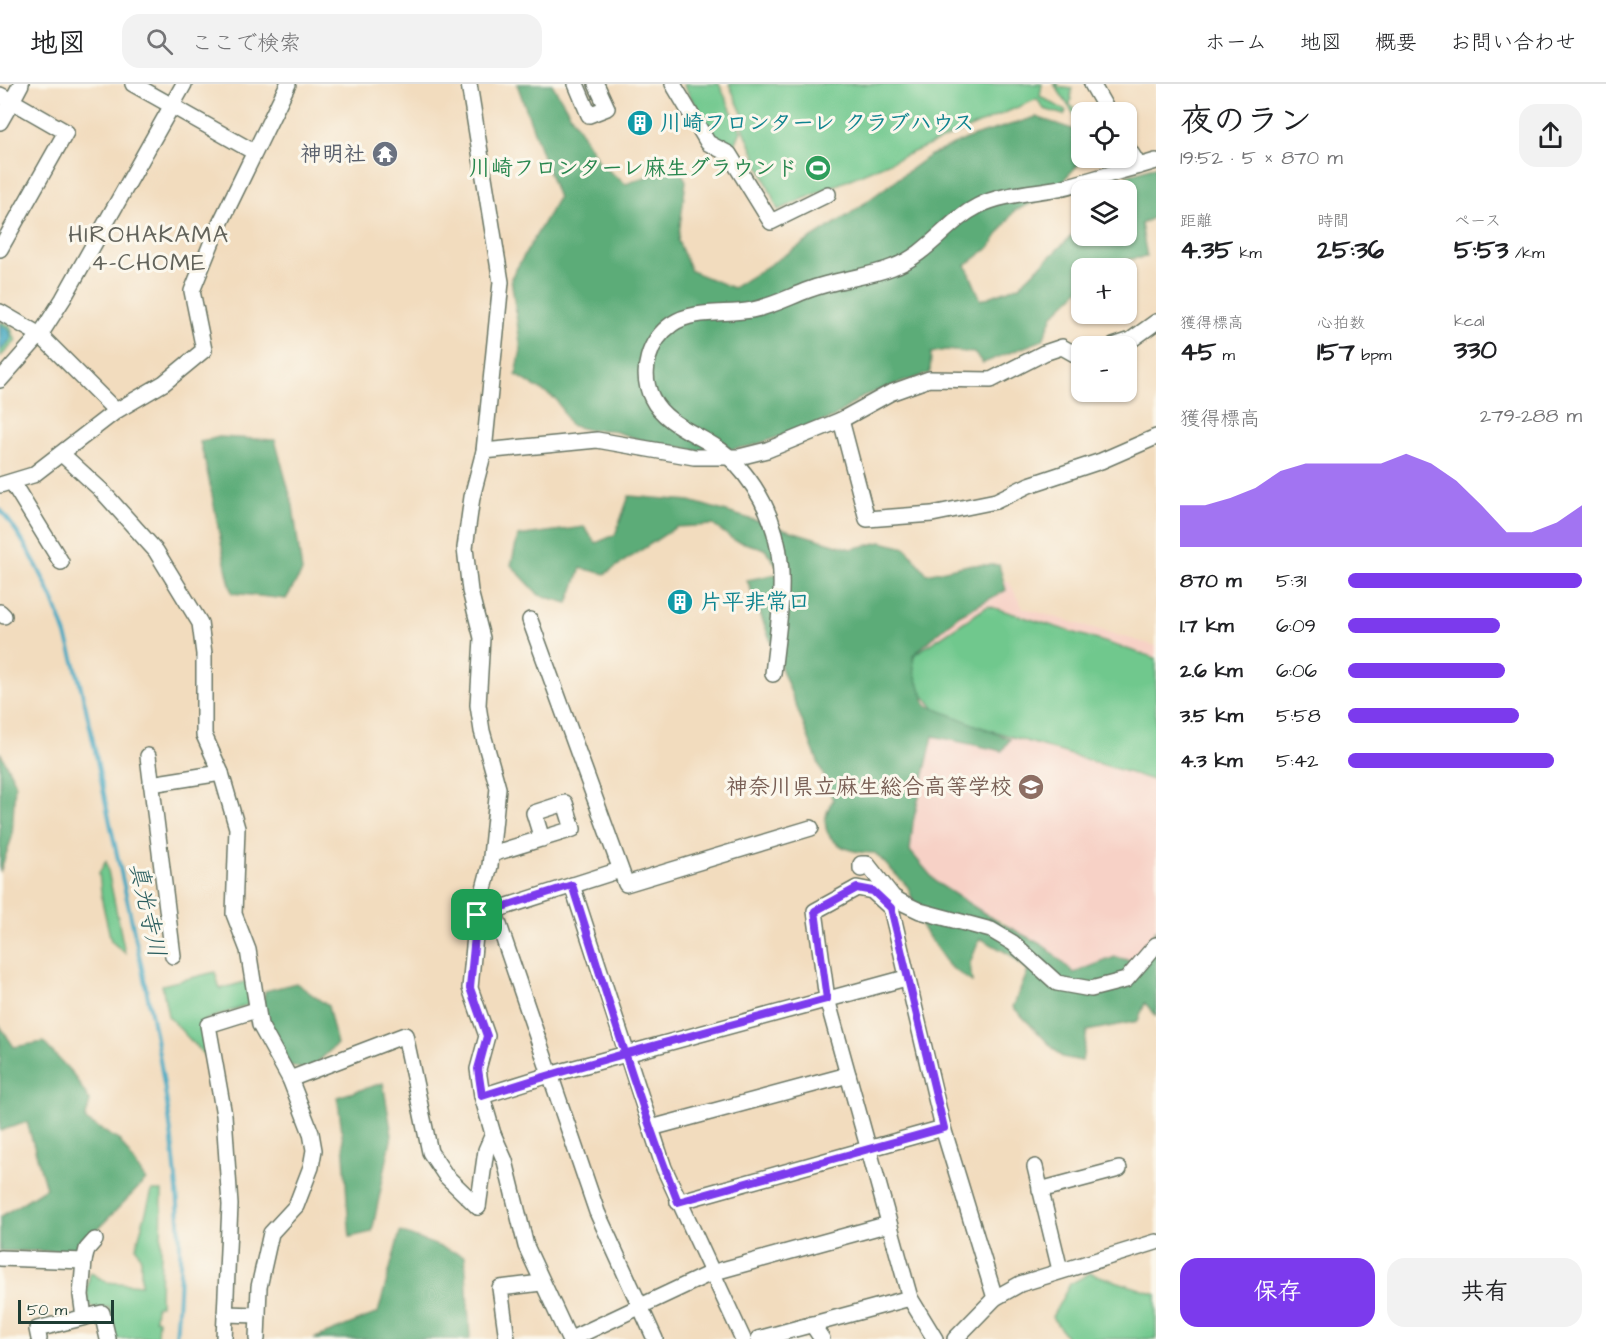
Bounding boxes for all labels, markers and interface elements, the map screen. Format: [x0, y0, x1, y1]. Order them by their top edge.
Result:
search box [122, 14, 542, 68]
text: 地図 [30, 24, 86, 63]
icon: search [143, 25, 176, 58]
text: ここで検索 [191, 28, 301, 59]
text: ホーム [1205, 28, 1267, 57]
text: 地図 [1300, 28, 1342, 57]
text: 概要 [1375, 28, 1417, 57]
text: お問い合わせ [1450, 28, 1576, 57]
text: 夜のラン [1180, 98, 1312, 144]
map controls [1071, 102, 1137, 402]
button: locate [1071, 102, 1137, 168]
button: share [1519, 104, 1582, 167]
building icon: 川崎フロンターレ クラブハウス [625, 108, 655, 138]
place label: 川崎フロンターレ クラブハウス [660, 108, 975, 139]
place label: 神明社 [300, 139, 366, 170]
temple icon: 神明社 [370, 139, 400, 169]
text: 19:52 · 5 × 870 m [1180, 144, 1343, 172]
place label: 川崎フロンターレ麻生グラウンド [469, 153, 798, 184]
sports icon: 川崎フロンターレ麻生グラウンド [803, 153, 833, 183]
button: layers [1071, 180, 1137, 246]
text: 距離 [1180, 210, 1212, 232]
text: 時間 [1317, 210, 1349, 232]
text: ペース [1454, 210, 1501, 232]
district label: HIROHAKAMA 4-CHOME [68, 218, 230, 280]
text: 4.35 [1180, 232, 1233, 268]
text: 25:36 [1317, 232, 1384, 268]
text: 5:53 [1454, 232, 1508, 268]
text: km [1233, 242, 1262, 264]
text: /km [1508, 242, 1544, 264]
button: + [1071, 258, 1137, 324]
text: kcal [1454, 310, 1485, 332]
text: 獲得標高 [1180, 312, 1244, 334]
text: 心拍数 [1317, 312, 1365, 334]
text: 330 [1454, 332, 1497, 368]
text: 45 [1180, 334, 1216, 370]
text: 157 [1317, 334, 1355, 370]
button: − [1071, 336, 1137, 402]
text: m [1216, 344, 1235, 366]
text: bpm [1355, 344, 1391, 366]
text: 279–288 m [1480, 402, 1582, 430]
text: 獲得標高 [1180, 405, 1260, 433]
text: 870 m [1180, 567, 1241, 595]
text: 5:31 [1276, 567, 1306, 595]
building icon: 片平非常口 [665, 587, 695, 617]
place label: 片平非常口 [700, 587, 810, 618]
text: 1.7 km [1180, 612, 1234, 640]
text: 6:09 [1276, 612, 1316, 640]
text: 2.6 km [1180, 657, 1243, 685]
text: 6:06 [1276, 657, 1317, 685]
text: 3.5 km [1180, 702, 1243, 730]
text: 5:58 [1276, 702, 1321, 730]
text: 4.3 km [1180, 747, 1242, 775]
text: 5:42 [1276, 747, 1319, 775]
place label: 神奈川県立麻生総合高等学校 [726, 772, 1012, 803]
school or university icon: 神奈川県立麻生総合高等学校 [1016, 772, 1046, 802]
water label: 真光寺川 [120, 860, 174, 960]
pin [451, 889, 502, 940]
icon: arrive [460, 898, 493, 931]
button: 保存 [1180, 1258, 1375, 1327]
button: 共有 [1387, 1258, 1582, 1327]
scale bar [18, 1297, 114, 1324]
text: 50 m [27, 1299, 67, 1321]

